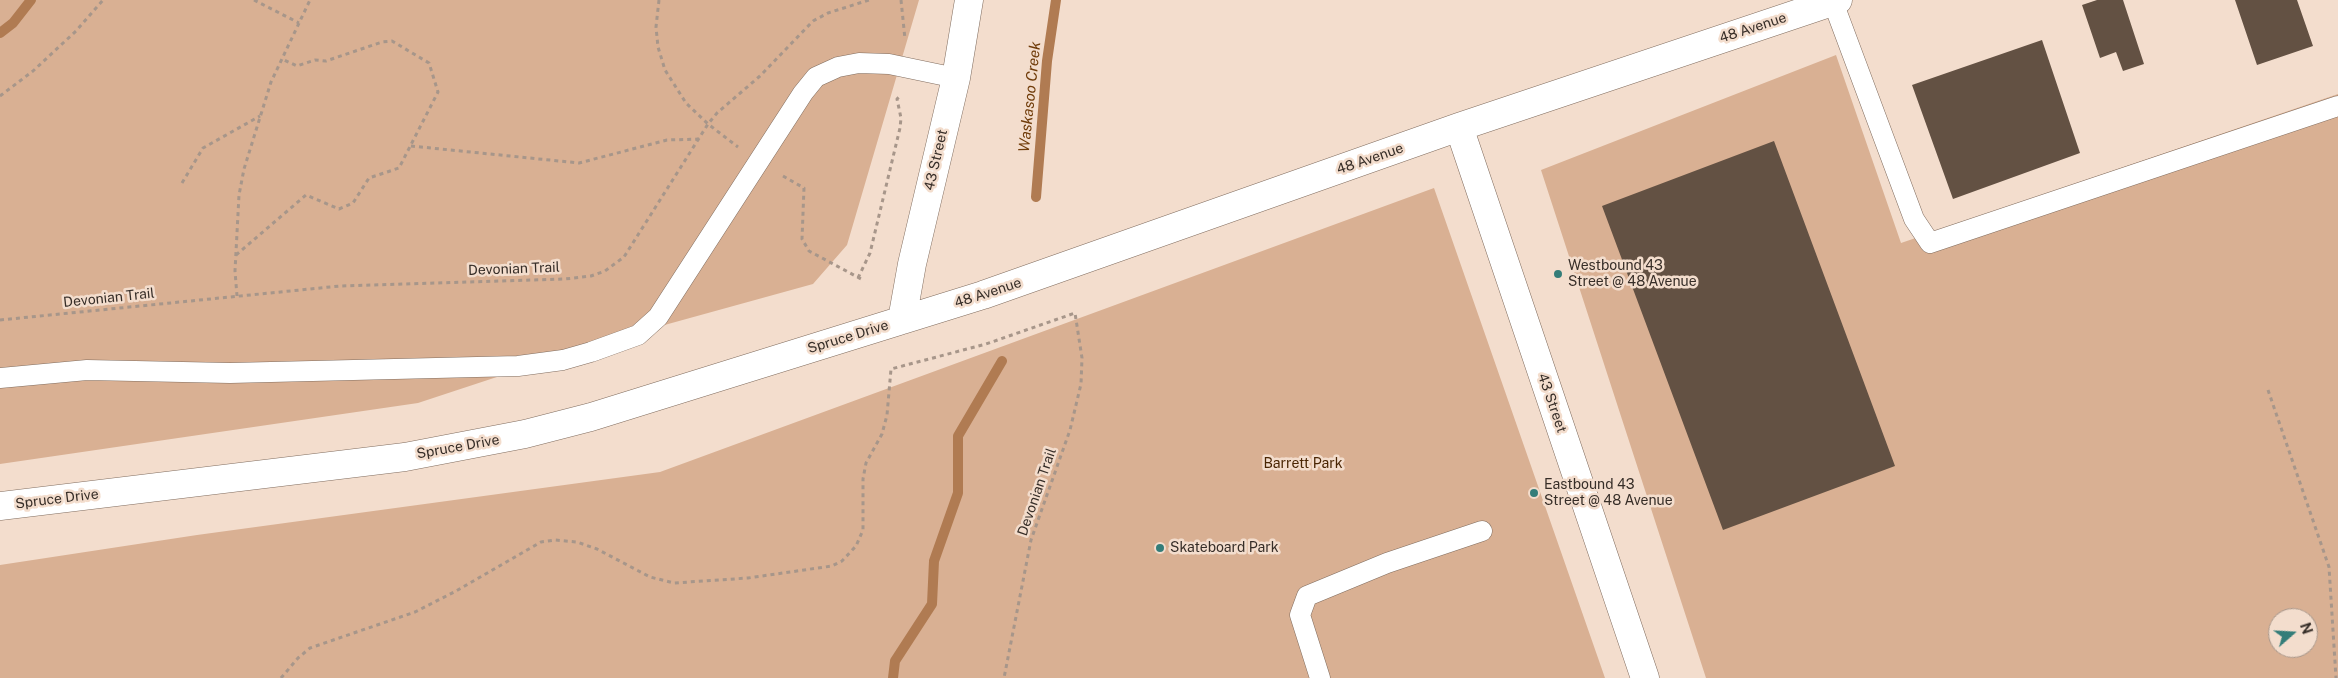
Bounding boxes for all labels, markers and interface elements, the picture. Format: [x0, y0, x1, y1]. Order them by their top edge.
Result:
street label: 48 Avenue [1717, 9, 1789, 47]
water label: Waskasoo Creek [1015, 41, 1045, 153]
street label: 43 Street [921, 128, 951, 192]
street label: 48 Avenue [1334, 140, 1406, 178]
place label: Westbound 43 Street @ 48 Avenue [1568, 258, 1697, 290]
street label: Devonian Trail [468, 259, 560, 279]
marker: Westbound 43 Street @ 48 Avenue [1552, 268, 1564, 280]
street label: 48 Avenue [952, 274, 1024, 312]
street label: Devonian Trail [63, 285, 155, 311]
street label: Spruce Drive [806, 317, 890, 357]
street label: 43 Street [1534, 371, 1570, 435]
street label: Spruce Drive [415, 431, 501, 463]
street label: Devonian Trail [1014, 446, 1060, 538]
park label: Barrett Park [1263, 456, 1343, 472]
place label: Eastbound 43 Street @ 48 Avenue [1544, 477, 1673, 510]
street label: Spruce Drive [14, 486, 100, 512]
marker: Eastbound 43 Street @ 48 Avenue [1528, 487, 1540, 499]
place label: Skateboard Park [1170, 540, 1279, 556]
marker: Skateboard Park [1154, 542, 1166, 554]
north arrow [2268, 608, 2318, 658]
text: N [2297, 621, 2316, 636]

